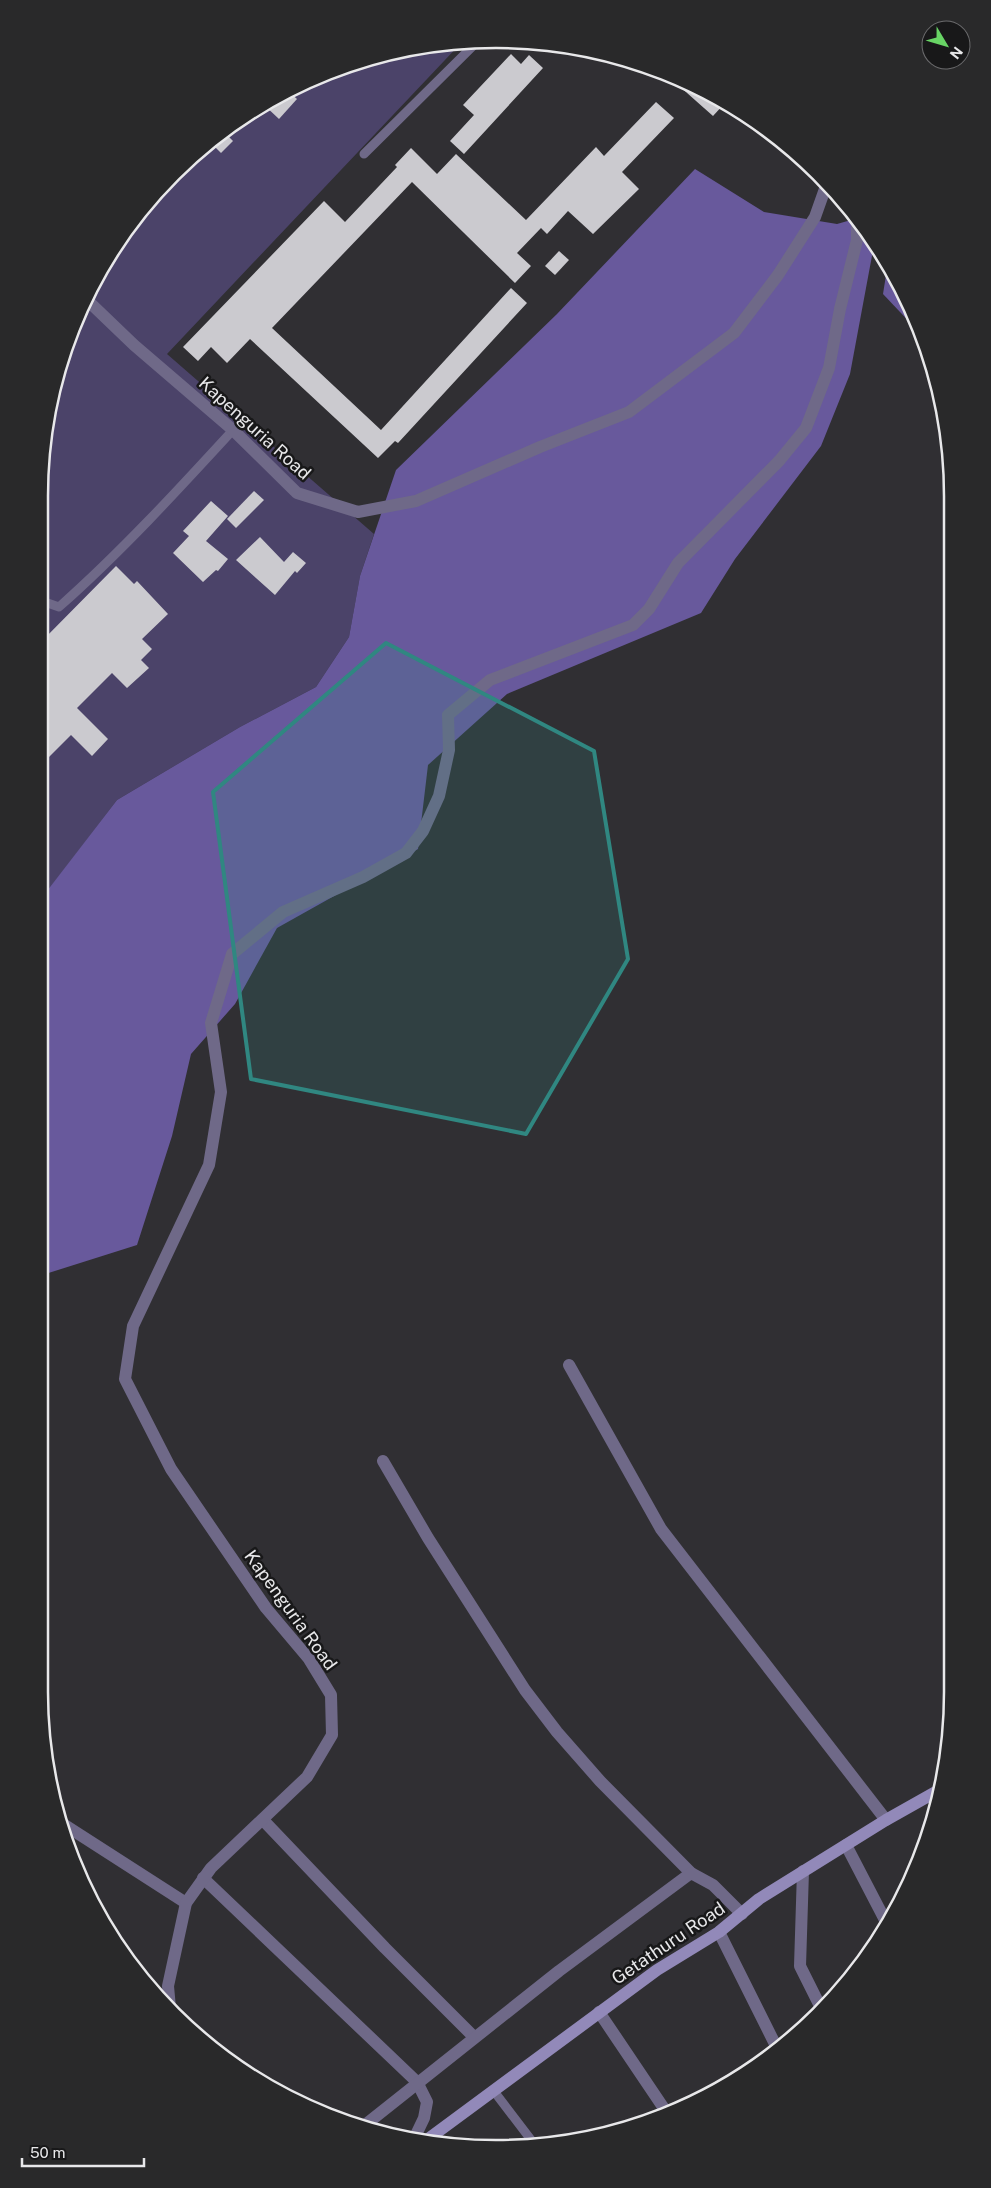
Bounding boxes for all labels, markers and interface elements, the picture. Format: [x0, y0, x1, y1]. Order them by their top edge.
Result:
north arrow [921, 20, 971, 70]
text: N [947, 44, 966, 62]
street label: Kapenguria Road [195, 372, 315, 484]
street label: Kapenguria Road [240, 1546, 342, 1674]
street label: Getathuru Road [607, 1897, 729, 1989]
scale bar [22, 2136, 145, 2168]
text: 50 m [30, 2144, 65, 2161]

